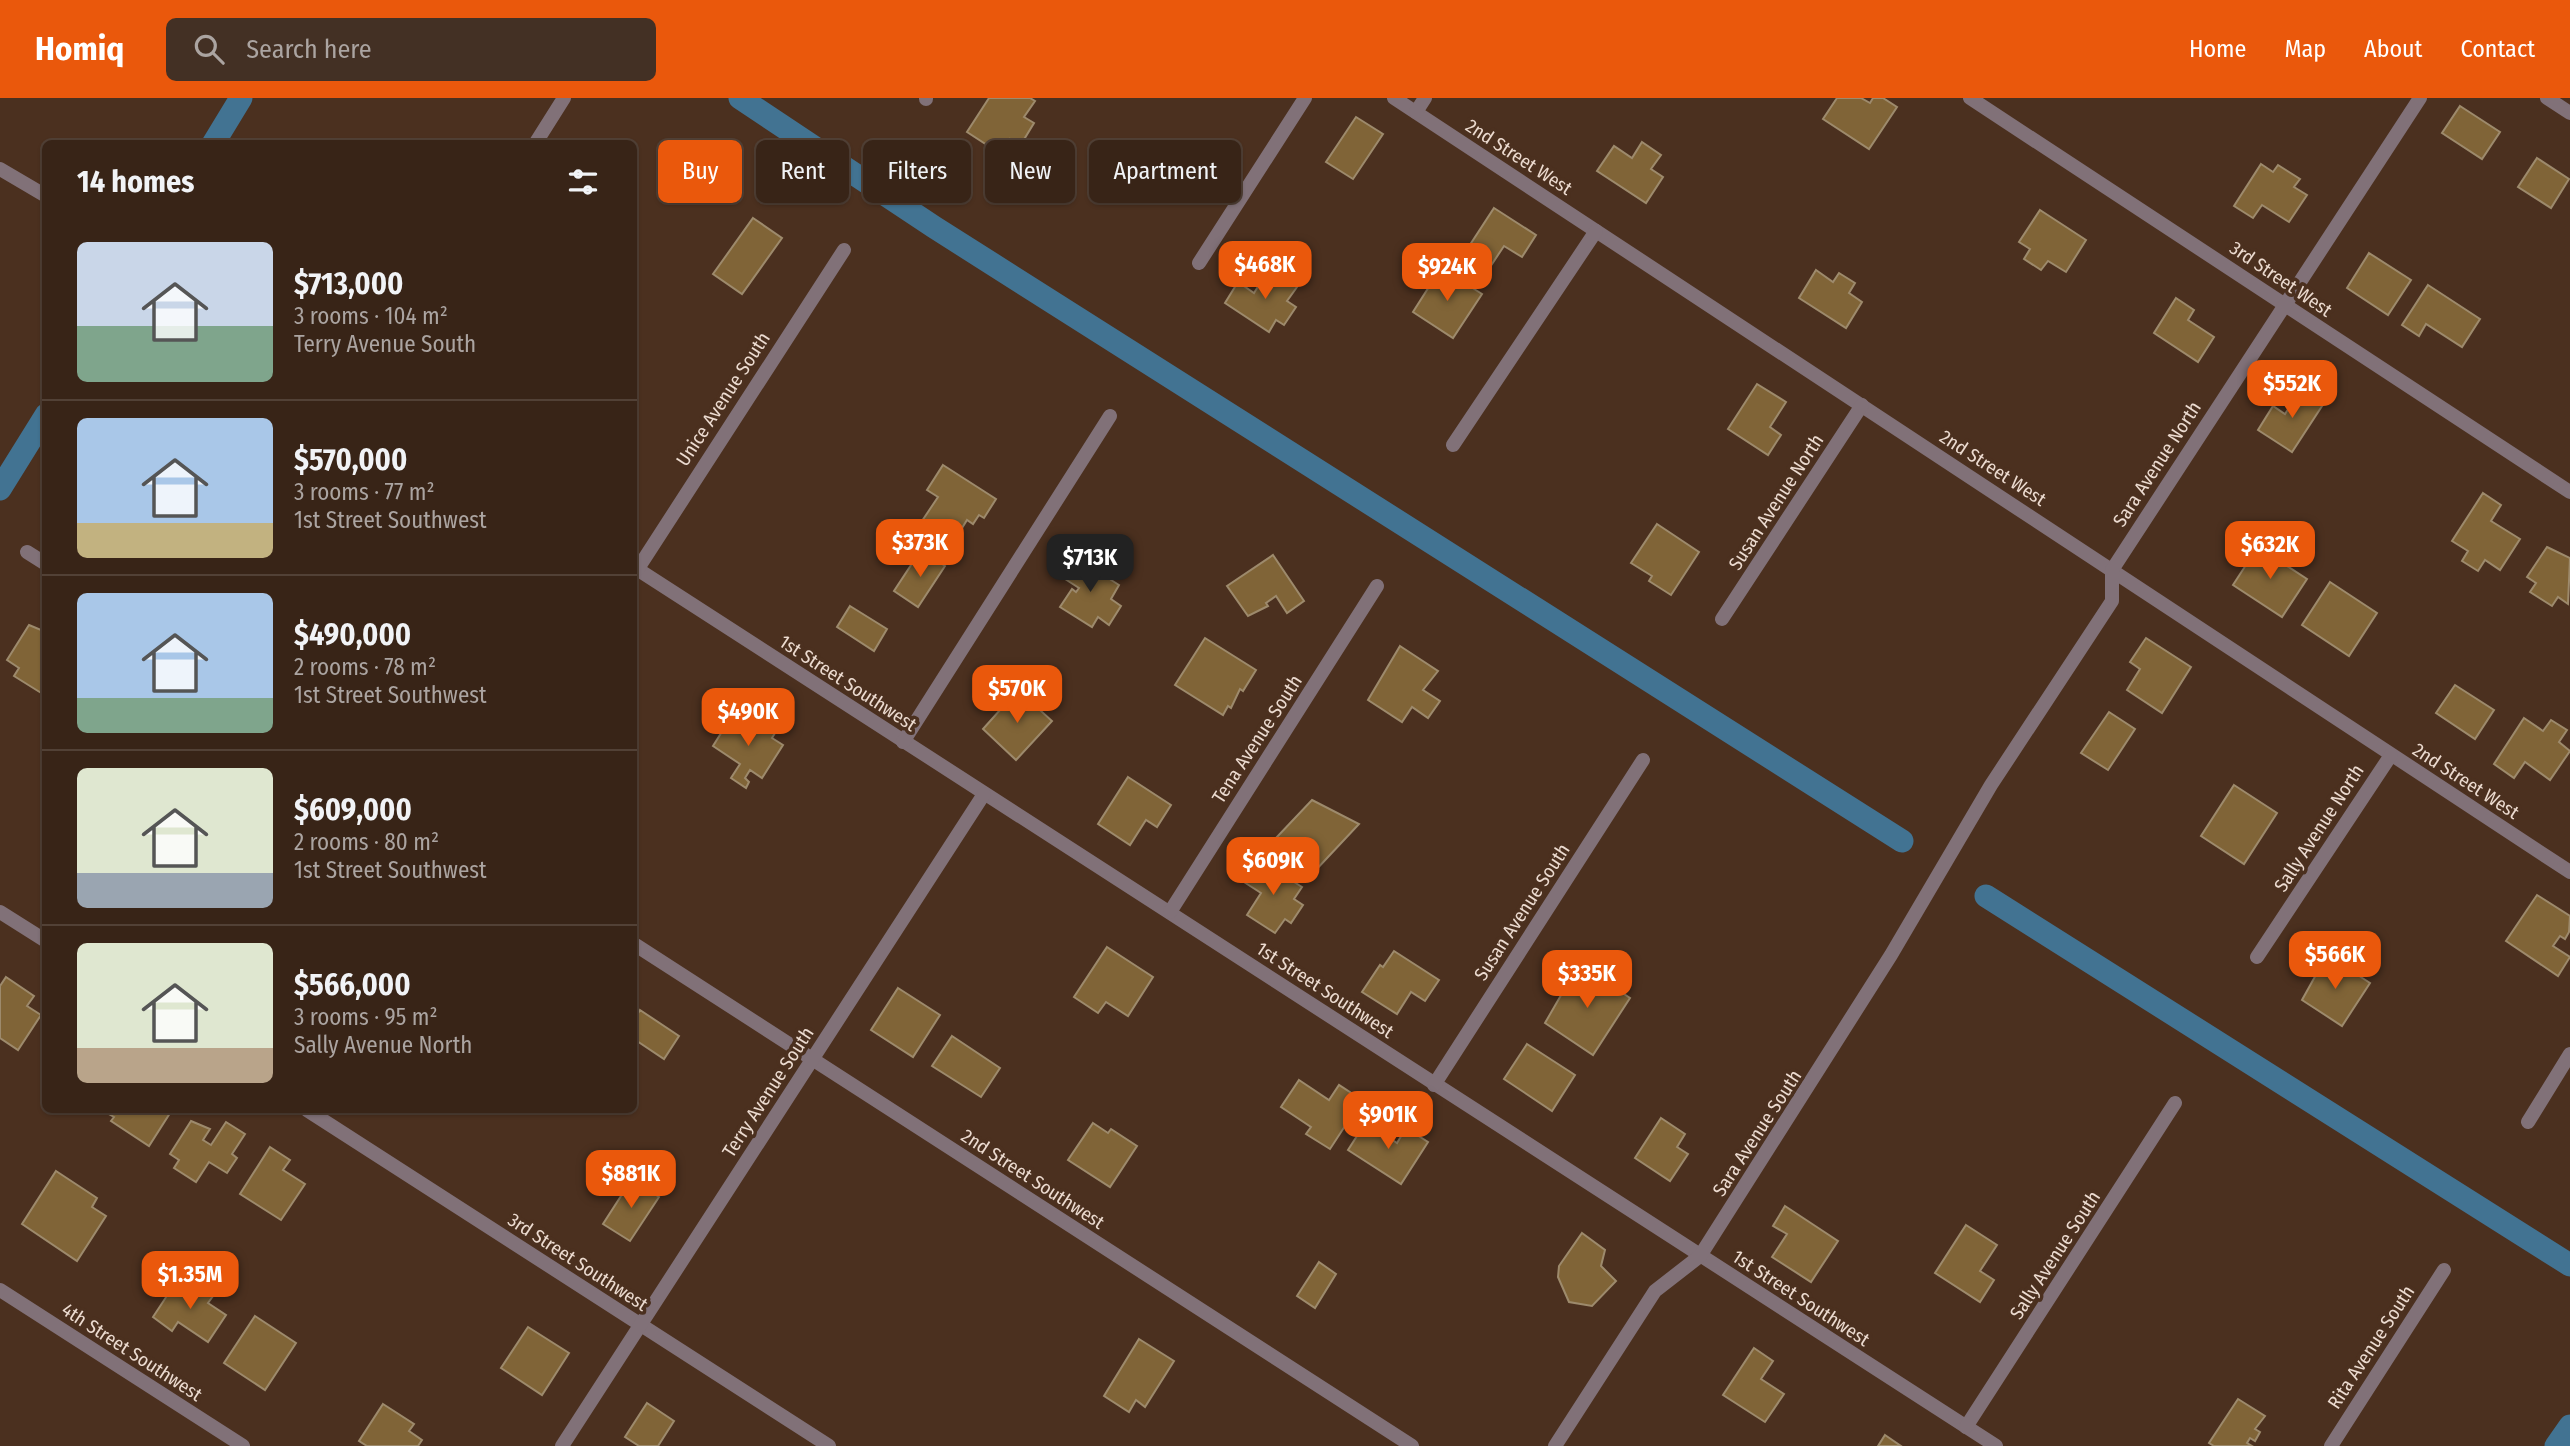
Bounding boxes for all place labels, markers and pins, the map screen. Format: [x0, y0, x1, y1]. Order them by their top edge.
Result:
pin: $468K [1216, 242, 1314, 301]
pin: $924K [1398, 244, 1496, 303]
pin: $552K [2243, 360, 2341, 420]
pin: $373K [871, 519, 969, 579]
pin: $632K [2221, 522, 2319, 581]
pin: $713K [1041, 534, 1139, 594]
pin: $570K [968, 666, 1066, 725]
pin: $490K [699, 688, 797, 748]
pin: $609K [1224, 838, 1322, 897]
pin: $566K [2286, 932, 2384, 991]
pin: $335K [1538, 950, 1636, 1010]
pin: $901K [1339, 1091, 1437, 1151]
pin: $881K [582, 1150, 680, 1210]
pin: $1.35M [133, 1252, 247, 1311]

